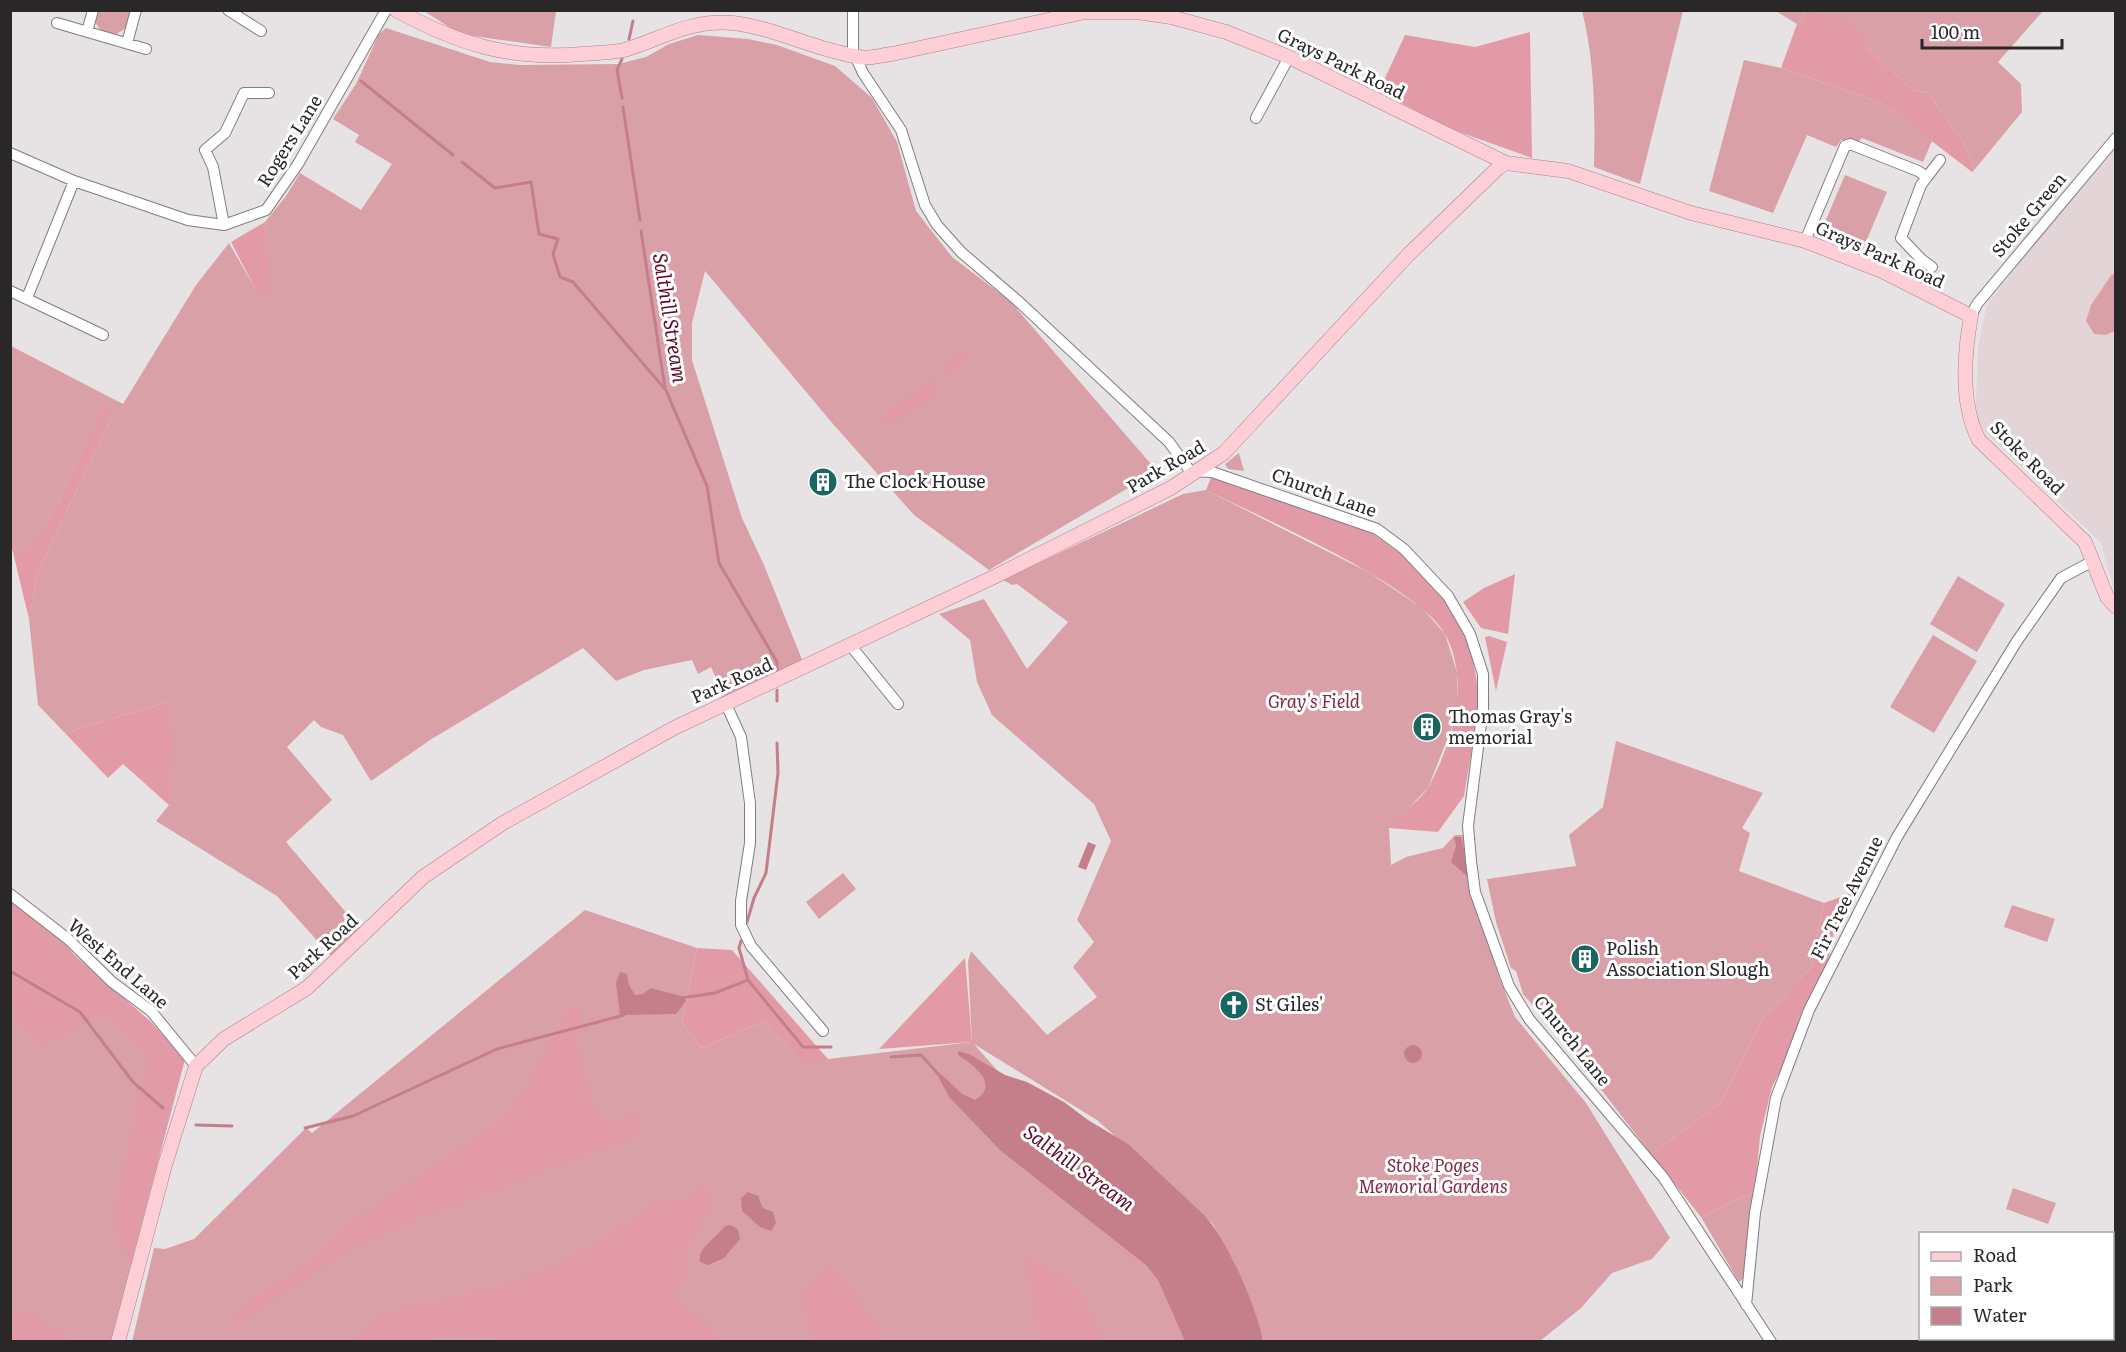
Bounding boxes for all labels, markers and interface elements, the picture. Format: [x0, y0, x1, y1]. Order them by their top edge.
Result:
scale bar [1922, 12, 2062, 50]
text: 100 m [1931, 18, 1980, 45]
street label: Grays Park Road [1273, 20, 1410, 105]
street label: Rogers Lane [250, 89, 328, 192]
street label: Stoke Green [1984, 165, 2072, 263]
street label: Grays Park Road [1812, 213, 1950, 294]
water label: Salthill Stream [647, 251, 697, 385]
street label: Stoke Road [1985, 414, 2071, 500]
street label: Park Road [1121, 432, 1210, 499]
street label: Church Lane [1268, 460, 1381, 523]
building icon: The Clock House [807, 466, 839, 498]
place label: The Clock House [844, 467, 986, 494]
street label: Park Road [686, 650, 777, 710]
park label: Gray's Field [1268, 687, 1361, 714]
place label: Thomas Gray's memorial [1448, 702, 1572, 750]
building icon: Thomas Gray's memorial [1411, 711, 1443, 743]
street label: Fir Tree Avenue [1803, 831, 1889, 964]
street label: Park Road [281, 907, 363, 985]
street label: West End Lane [63, 911, 175, 1014]
place label: Polish Association Slough [1606, 934, 1770, 982]
building icon: Polish Association Slough [1569, 943, 1601, 975]
church icon: St Giles' [1218, 989, 1250, 1021]
street label: Church Lane [1528, 989, 1618, 1091]
place label: St Giles' [1255, 990, 1323, 1017]
water label: Salthill Stream [1018, 1116, 1142, 1217]
park label: Stoke Poges Memorial Gardens [1358, 1151, 1508, 1199]
legend [1919, 1232, 2114, 1340]
text: Road [1973, 1241, 2017, 1268]
text: Park [1973, 1271, 2014, 1298]
text: Water [1973, 1301, 2027, 1328]

